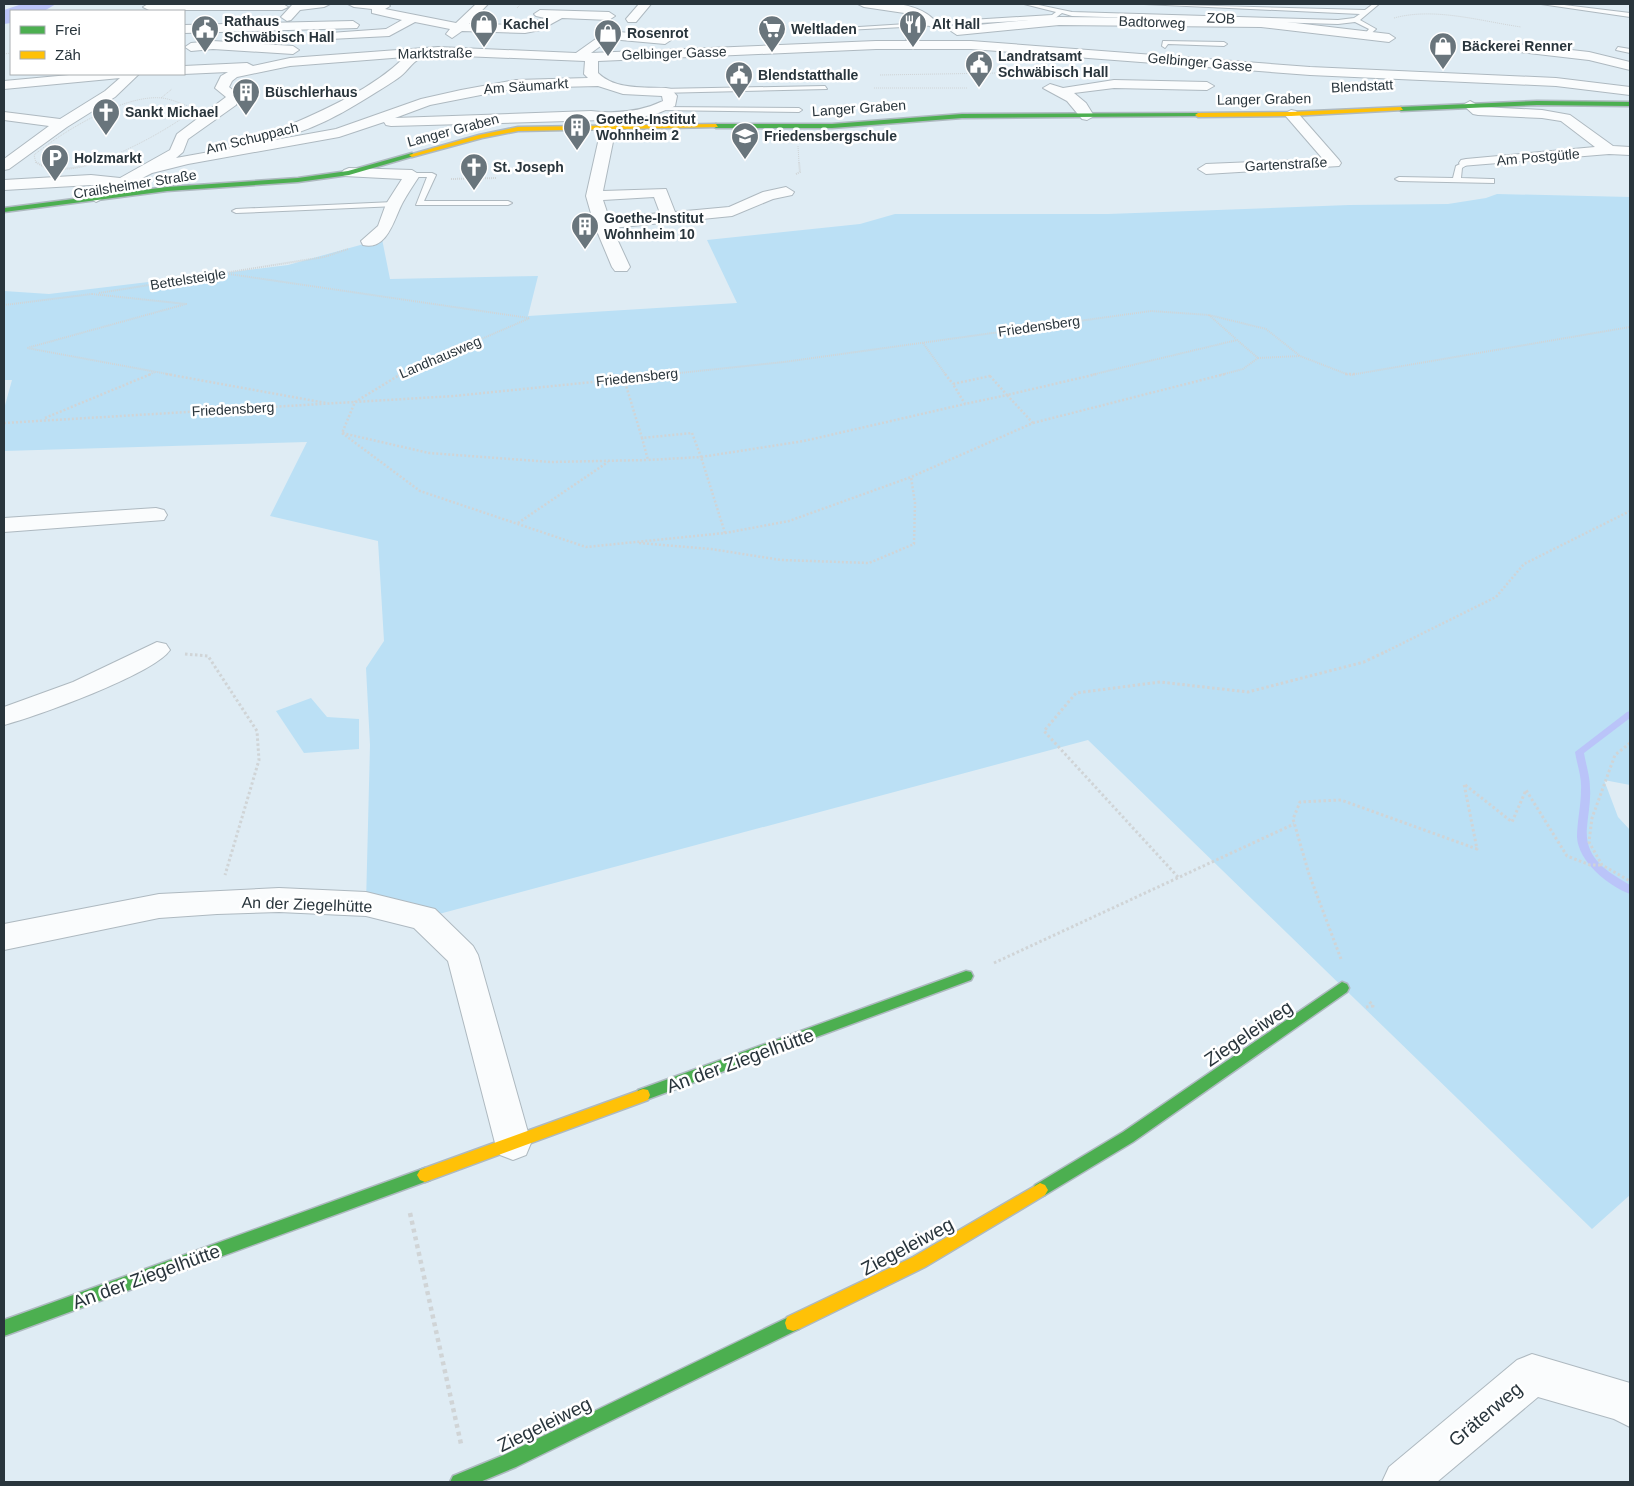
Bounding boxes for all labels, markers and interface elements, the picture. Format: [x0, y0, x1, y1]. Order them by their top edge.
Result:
shop icon: Kachel [469, 9, 499, 48]
restaurant icon: Alt Hall [898, 9, 928, 48]
legend [10, 10, 185, 75]
street label: ZOB [1206, 10, 1236, 26]
place label: Rathaus Schwäbisch Hall [224, 13, 334, 45]
street label: Badtorweg [1118, 13, 1186, 31]
public building icon: Rathaus Schwäbisch Hall [190, 14, 220, 53]
supermarket icon: Weltladen [757, 14, 787, 53]
place label: Kachel [503, 16, 549, 32]
place label: Alt Hall [932, 16, 980, 32]
shop icon: Rosenrot [593, 18, 623, 57]
text: Frei [55, 21, 81, 38]
place label: Weltladen [791, 21, 857, 37]
place label: Rosenrot [627, 25, 689, 41]
shop icon: Bäckerei Renner [1428, 31, 1458, 70]
place label: Bäckerei Renner [1462, 38, 1573, 54]
street label: Gelbinger Gasse [621, 43, 727, 63]
street label: Marktstraße [398, 44, 473, 62]
text: Zäh [55, 46, 81, 63]
place label: Landratsamt Schwäbisch Hall [998, 48, 1108, 80]
public building icon: Landratsamt Schwäbisch Hall [964, 49, 994, 88]
street label: Gelbinger Gasse [1147, 49, 1253, 75]
public building icon: Blendstatthalle [724, 60, 754, 99]
place label: Blendstatthalle [758, 67, 859, 83]
street label: Am Säumarkt [483, 75, 569, 97]
street label: Blendstatt [1330, 76, 1394, 96]
building icon: Büschlerhaus [231, 77, 261, 116]
place label: Büschlerhaus [265, 84, 358, 100]
street label: Langer Graben [1217, 90, 1311, 108]
church icon: Sankt Michael [91, 97, 121, 136]
street label: Langer Graben [811, 97, 907, 119]
place label: Sankt Michael [125, 104, 218, 120]
street label: Langer Graben [405, 110, 501, 150]
place label: Goethe-Institut Wohnheim 2 [596, 111, 696, 143]
building icon: Goethe-Institut Wohnheim 2 [562, 112, 592, 151]
street label: Am Schuppach [204, 119, 300, 157]
school or university icon: Friedensbergschule [730, 121, 760, 160]
place label: Friedensbergschule [764, 128, 897, 144]
parking icon: Holzmarkt [40, 143, 70, 182]
street label: Am Postgütle [1496, 145, 1580, 169]
place label: Holzmarkt [74, 150, 142, 166]
church icon: St. Joseph [459, 152, 489, 191]
street label: Gartenstraße [1244, 154, 1328, 174]
place label: St. Joseph [493, 159, 564, 175]
street label: Crailsheimer Straße [72, 166, 198, 202]
place label: Goethe-Institut Wohnheim 10 [604, 210, 704, 242]
building icon: Goethe-Institut Wohnheim 10 [570, 211, 600, 250]
street label: Bettelsteigle [149, 265, 227, 293]
street label: Friedensberg [997, 312, 1081, 340]
street label: Landhausweg [397, 333, 483, 381]
street label: Friedensberg [595, 365, 679, 389]
street label: Friedensberg [191, 399, 275, 419]
street label: An der Ziegelhütte [241, 894, 373, 915]
street label: Ziegeleiweg [1200, 996, 1296, 1070]
street label: An der Ziegelhütte [664, 1024, 817, 1097]
street label: Ziegeleiweg [858, 1213, 957, 1280]
street label: An der Ziegelhütte [70, 1240, 223, 1313]
street label: Gräterweg [1445, 1378, 1526, 1451]
street label: Ziegeleiweg [494, 1393, 594, 1456]

